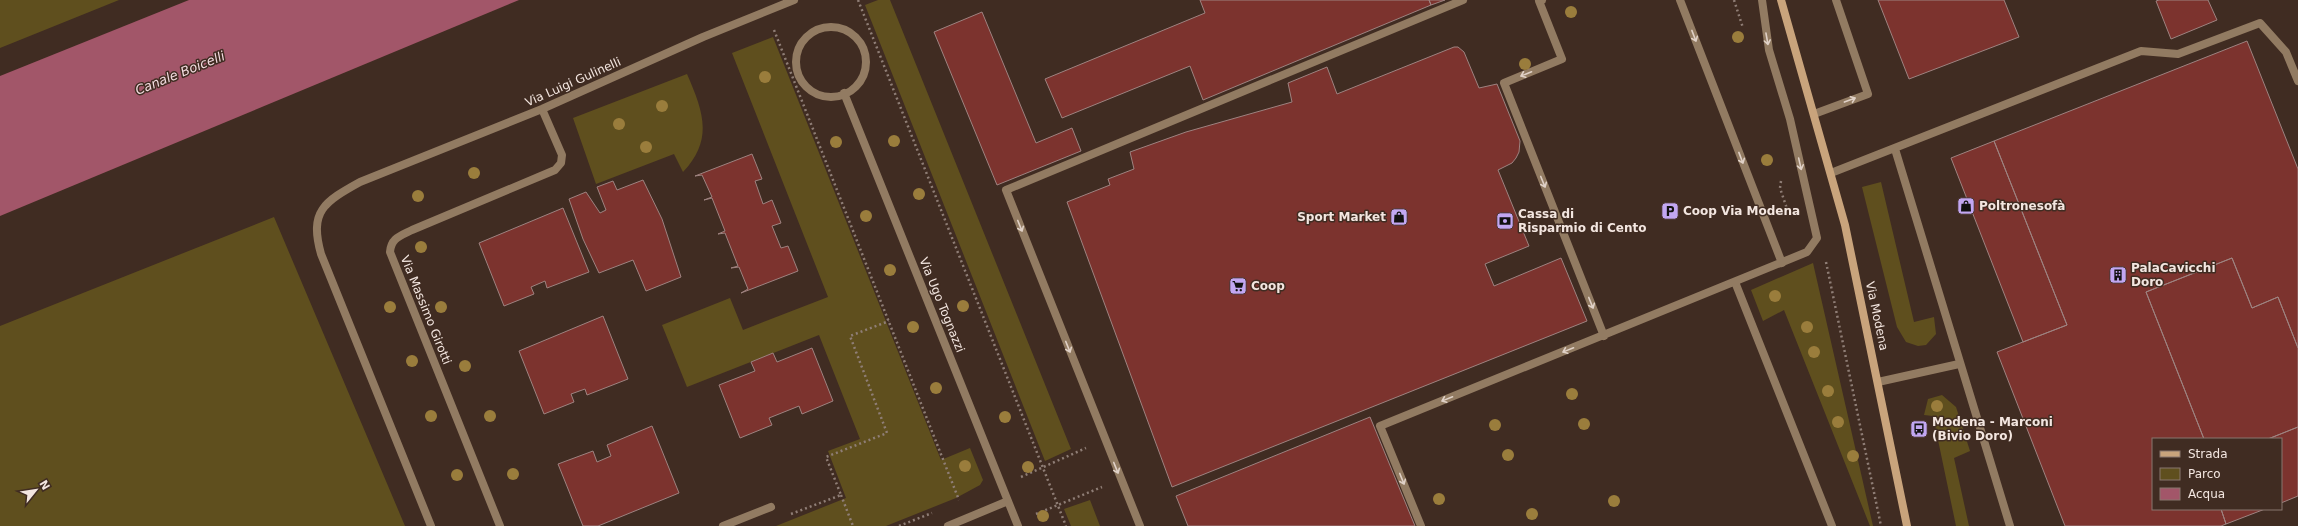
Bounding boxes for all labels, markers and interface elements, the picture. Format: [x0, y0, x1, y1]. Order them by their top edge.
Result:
one-way arrow [1691, 30, 1699, 42]
one-way arrow [1763, 32, 1771, 45]
water label: Canale Boicelli [133, 48, 227, 98]
street label: Via Luigi Gulinelli [523, 55, 623, 109]
one-way arrow [1520, 71, 1532, 78]
one-way arrow [1844, 96, 1856, 104]
one-way arrow [1738, 151, 1746, 163]
one-way arrow [1797, 157, 1805, 170]
one-way arrow [1540, 176, 1547, 188]
shop icon: Poltronesofà [1956, 196, 1976, 216]
place label: Poltronesofà [1979, 199, 2065, 213]
parking icon: Coop Via Modena [1660, 201, 1680, 221]
place label: Coop Via Modena [1683, 204, 1800, 218]
shop icon: Sport Market [1389, 207, 1409, 227]
place label: Cassa di Risparmio di Cento [1518, 207, 1647, 235]
place label: Sport Market [1297, 210, 1386, 224]
bank icon: Cassa di Risparmio di Cento [1495, 211, 1515, 231]
one-way arrow [1017, 220, 1025, 232]
street label: Via Massimo Girotti [398, 253, 454, 367]
street label: Via Ugo Tognazzi [917, 255, 967, 355]
place label: PalaCavicchi Doro [2131, 261, 2216, 289]
building icon: PalaCavicchi Doro [2108, 265, 2128, 285]
supermarket icon: Coop [1228, 276, 1248, 296]
place label: Coop [1251, 279, 1285, 293]
street label: Via Modena [1863, 280, 1891, 352]
one-way arrow [1587, 296, 1595, 308]
one-way arrow [1065, 341, 1073, 353]
one-way arrow [1562, 347, 1574, 355]
one-way arrow [1441, 395, 1453, 403]
place label: Modena - Marconi (Bivio Doro) [1932, 415, 2053, 443]
bus stop icon: Modena - Marconi (Bivio Doro) [1909, 419, 1929, 439]
legend [2152, 438, 2282, 510]
text: Strada [2188, 447, 2228, 461]
one-way arrow [1113, 461, 1121, 473]
text: Parco [2188, 467, 2221, 481]
north arrow [16, 470, 56, 510]
one-way arrow [1398, 473, 1406, 485]
text: N [36, 478, 52, 492]
text: Acqua [2188, 487, 2225, 501]

